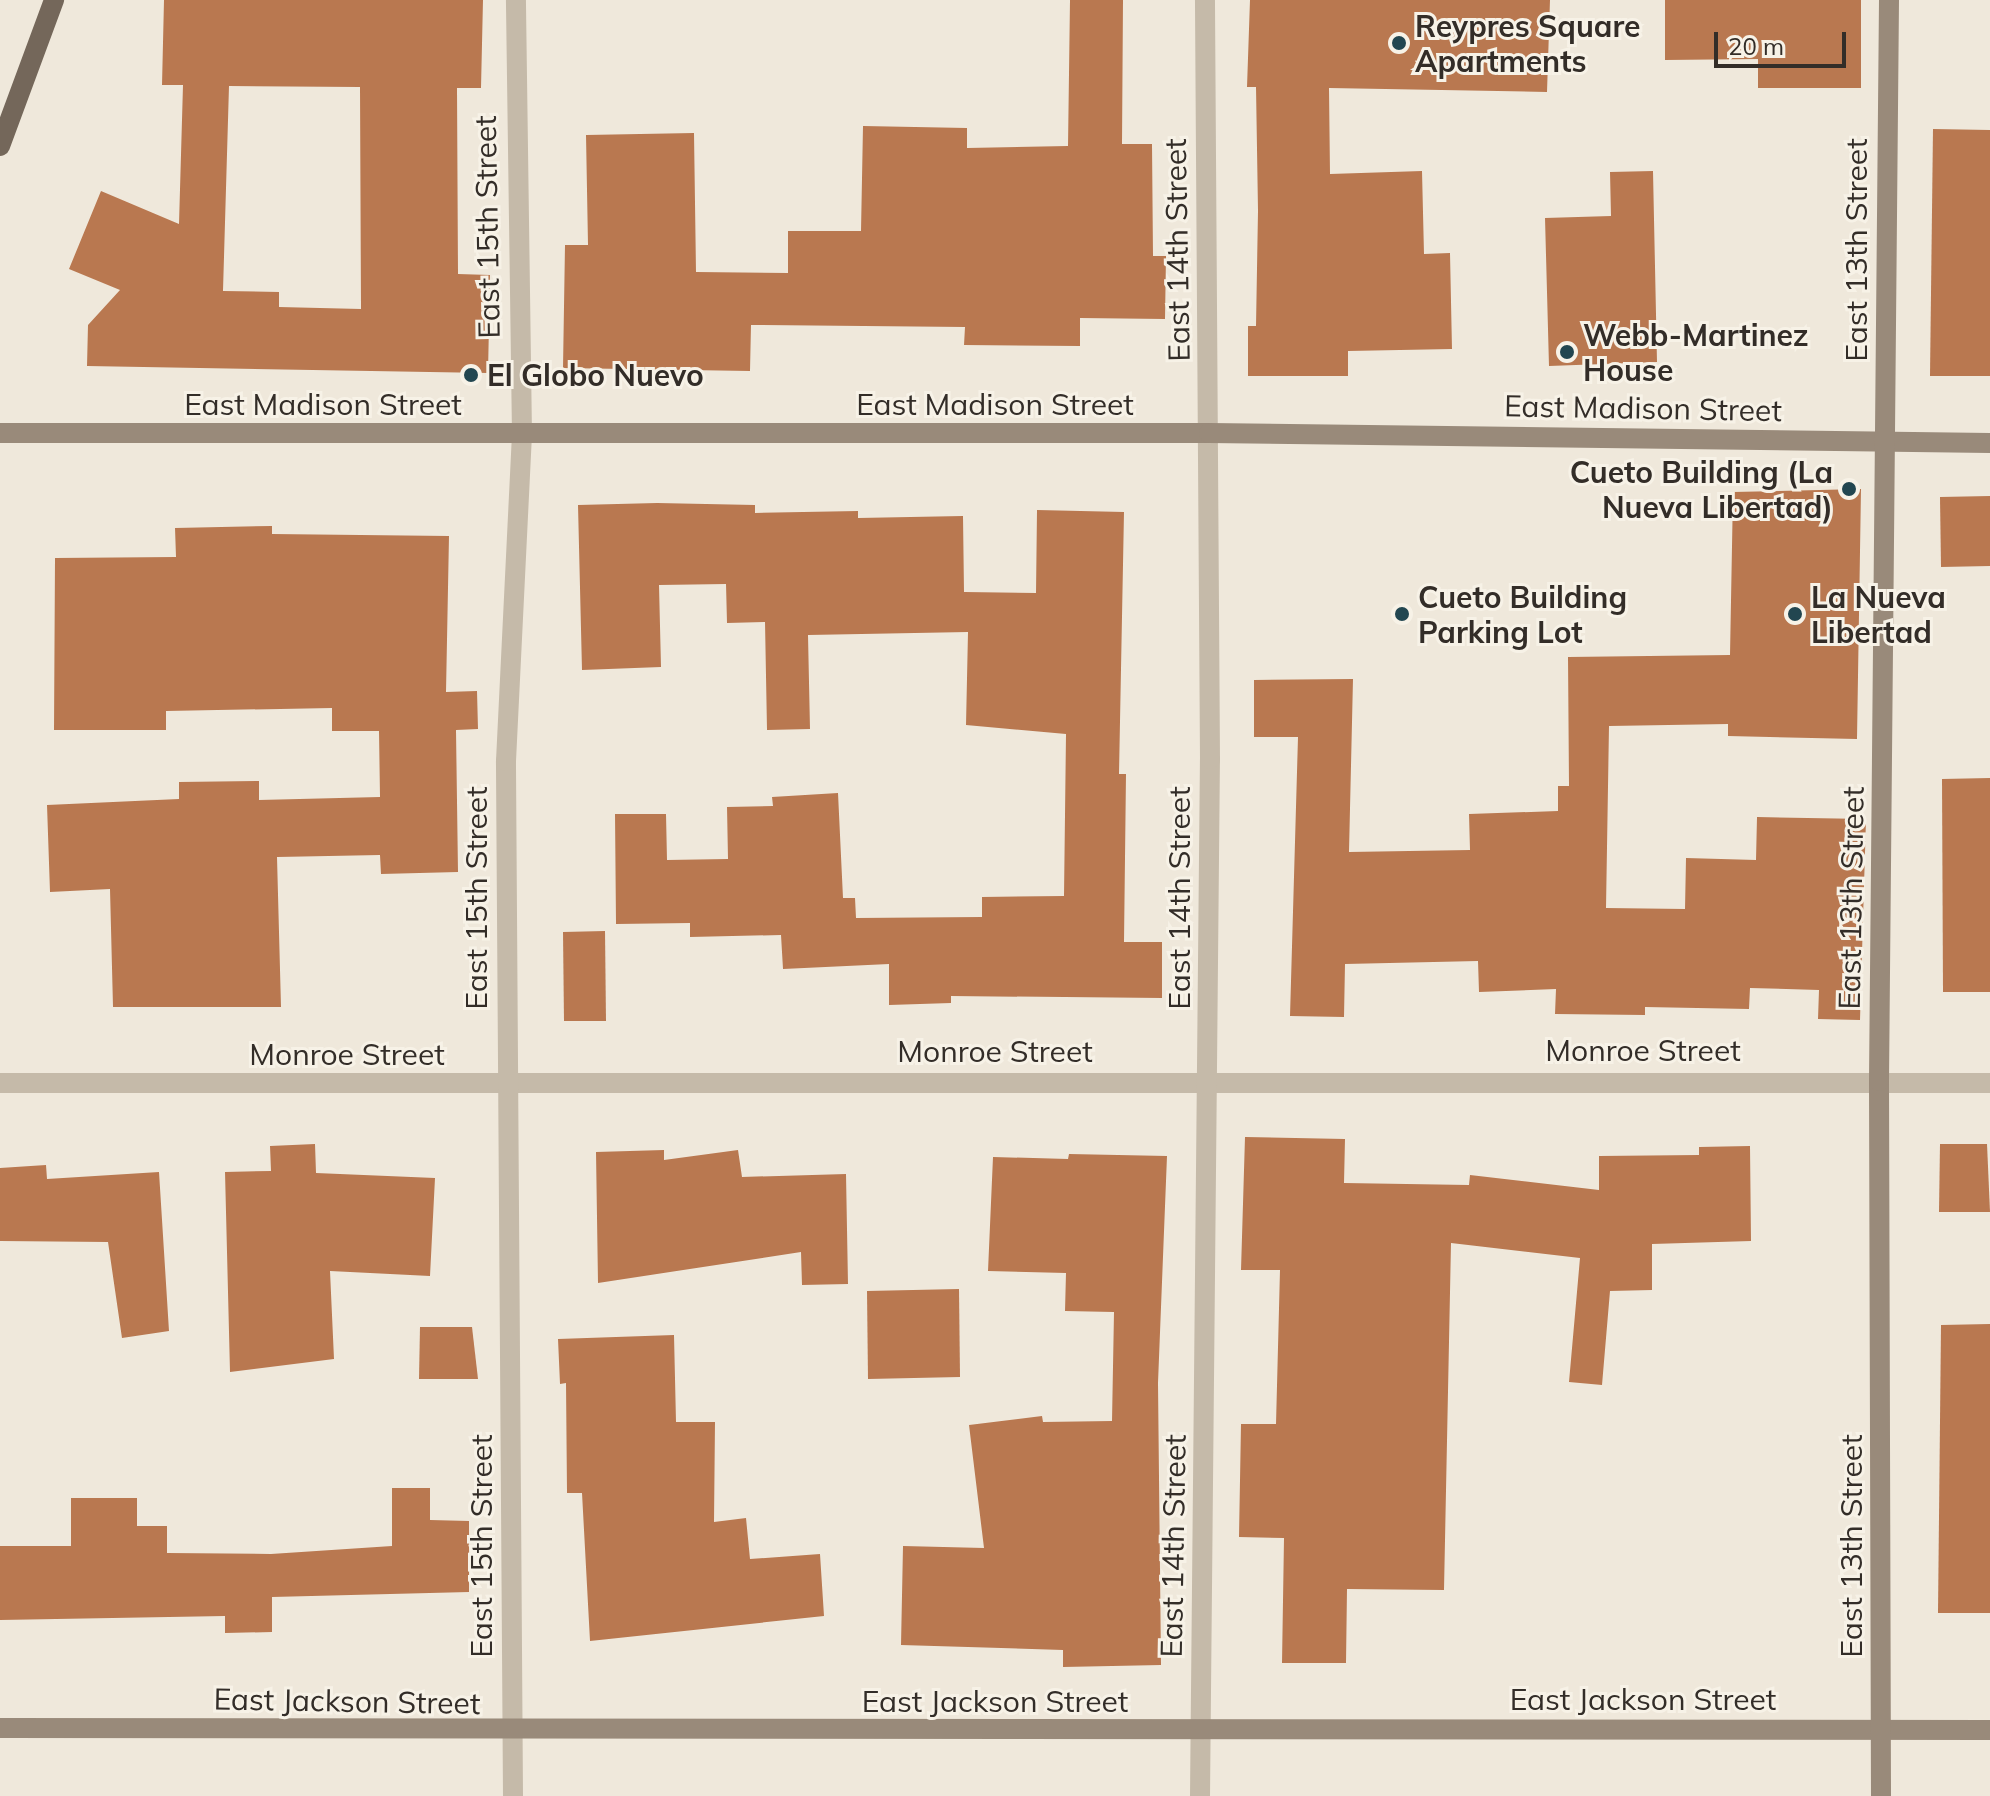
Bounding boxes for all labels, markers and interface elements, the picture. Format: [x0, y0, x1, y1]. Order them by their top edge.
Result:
place label: Reypres Square Apartments [1415, 8, 1640, 78]
scale bar [1718, 16, 1850, 66]
text: 20 m [1728, 31, 1784, 61]
marker: Reypres Square Apartments [1390, 34, 1408, 52]
street label: East 15th Street [467, 115, 507, 339]
street label: East 14th Street [1157, 138, 1197, 362]
street label: East 13th Street [1838, 138, 1874, 362]
place label: Webb-Martinez House [1583, 317, 1809, 388]
marker: Webb-Martinez House [1558, 343, 1576, 361]
place label: El Globo Nuevo [487, 357, 704, 393]
marker: El Globo Nuevo [462, 366, 480, 384]
street label: East Madison Street [184, 386, 462, 422]
street label: East Madison Street [856, 386, 1134, 422]
street label: East Madison Street [1504, 388, 1782, 428]
place label: Cueto Building (La Nueva Libertad) [1570, 454, 1833, 524]
marker: Cueto Building (La Nueva Libertad) [1840, 480, 1858, 498]
place label: Cueto Building Parking Lot [1418, 579, 1627, 650]
place label: La Nueva Libertad [1811, 579, 1946, 650]
marker: Cueto Building Parking Lot [1393, 605, 1411, 623]
marker: La Nueva Libertad [1786, 605, 1804, 623]
street label: East 15th Street [458, 786, 494, 1010]
street label: East 14th Street [1161, 786, 1197, 1010]
street label: East 13th Street [1831, 786, 1871, 1010]
street label: Monroe Street [1545, 1032, 1741, 1068]
street label: Monroe Street [897, 1033, 1093, 1069]
street label: Monroe Street [249, 1036, 445, 1072]
street label: East 15th Street [463, 1434, 499, 1658]
street label: East 14th Street [1153, 1434, 1193, 1658]
street label: East 13th Street [1833, 1434, 1869, 1658]
street label: East Jackson Street [213, 1681, 481, 1721]
street label: East Jackson Street [1510, 1681, 1776, 1717]
street label: East Jackson Street [862, 1683, 1128, 1719]

